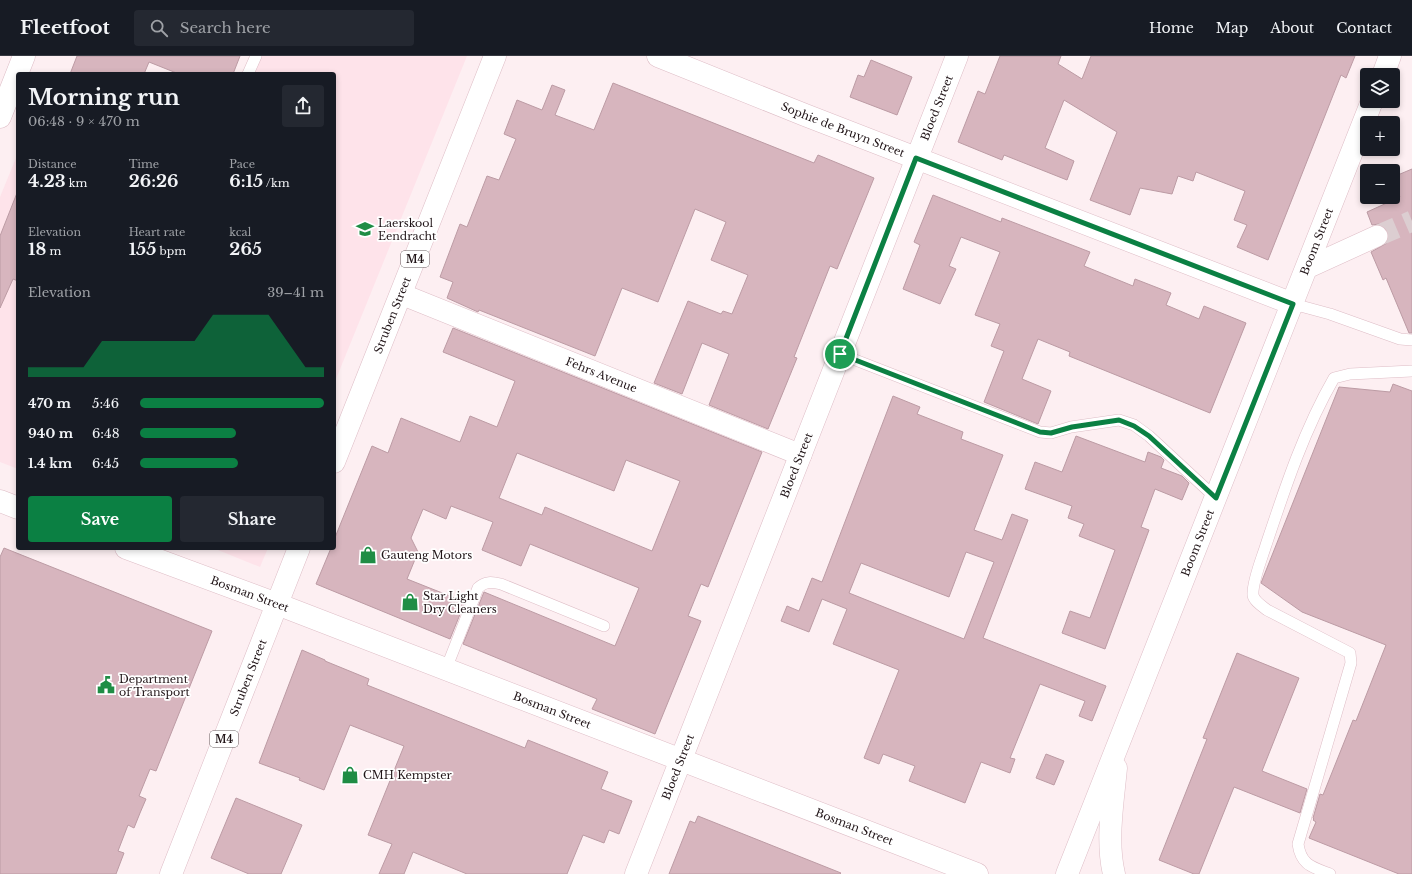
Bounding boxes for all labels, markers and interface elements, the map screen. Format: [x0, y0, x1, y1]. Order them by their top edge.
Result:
search box [134, 10, 414, 46]
text: Fleetfoot [20, 16, 110, 39]
icon: search [148, 17, 170, 39]
text: Search here [180, 18, 271, 37]
text: Home [1149, 19, 1194, 37]
text: Map [1216, 19, 1248, 37]
text: About [1270, 19, 1314, 37]
text: Contact [1336, 19, 1392, 37]
map controls [1360, 68, 1400, 204]
button: layers [1360, 68, 1400, 108]
street label: Bloed Street [917, 72, 956, 143]
text: Morning run [28, 84, 180, 111]
button: share [282, 85, 324, 127]
street label: Sophie de Bruyn Street [779, 99, 908, 160]
text: 06:48 · 9 × 470 m [28, 113, 140, 130]
button: + [1360, 116, 1400, 156]
text: Distance [28, 157, 77, 171]
text: Time [129, 157, 159, 171]
text: Pace [229, 157, 255, 171]
button: − [1360, 164, 1400, 204]
text: 4.23 [28, 171, 66, 192]
text: 26:26 [129, 171, 179, 192]
text: 6:15 [229, 171, 263, 192]
text: km [66, 176, 87, 190]
text: /km [263, 176, 290, 190]
street label: Boom Street [1297, 205, 1336, 277]
place label: Laerskool Eendracht [378, 216, 437, 243]
school or university icon: Laerskool Eendracht [355, 219, 375, 239]
text: Elevation [28, 225, 81, 239]
text: Heart rate [129, 225, 185, 239]
text: kcal [229, 225, 251, 239]
text: 18 [28, 239, 46, 260]
text: 155 [129, 239, 156, 260]
text: 265 [229, 239, 262, 260]
text: m [46, 244, 61, 258]
text: bpm [156, 244, 186, 258]
road number: M4 [401, 251, 429, 267]
street label: Struben Street [371, 274, 414, 355]
text: Elevation [28, 284, 91, 301]
text: 39–41 m [267, 284, 324, 301]
pin [823, 337, 857, 371]
icon: arrive [829, 343, 851, 365]
street label: Fehrs Avenue [564, 354, 639, 395]
text: 470 m [28, 395, 71, 412]
text: 5:46 [92, 395, 119, 412]
text: 940 m [28, 425, 73, 442]
text: 6:48 [92, 425, 120, 442]
street label: Bloed Street [777, 430, 816, 500]
text: 1.4 km [28, 455, 72, 472]
text: 6:45 [92, 455, 119, 472]
button: Save [28, 496, 172, 542]
button: Share [180, 496, 324, 542]
street label: Boom Street [1178, 506, 1218, 578]
shop icon: Gauteng Motors [358, 545, 378, 565]
place label: Gauteng Motors [381, 548, 472, 562]
street label: Bosman Street [209, 573, 292, 615]
place label: Star Light Dry Cleaners [423, 589, 497, 616]
shop icon: Star Light Dry Cleaners [400, 592, 420, 612]
street label: Struben Street [227, 636, 270, 718]
place label: Department of Transport [119, 672, 190, 699]
public building icon: Department of Transport [96, 675, 116, 695]
street label: Bosman Street [511, 689, 594, 732]
road number: M4 [210, 731, 238, 747]
street label: Bloed Street [659, 731, 697, 802]
shop icon: CMH Kempster [340, 765, 360, 785]
place label: CMH Kempster [363, 768, 453, 782]
street label: Bosman Street [813, 805, 896, 848]

